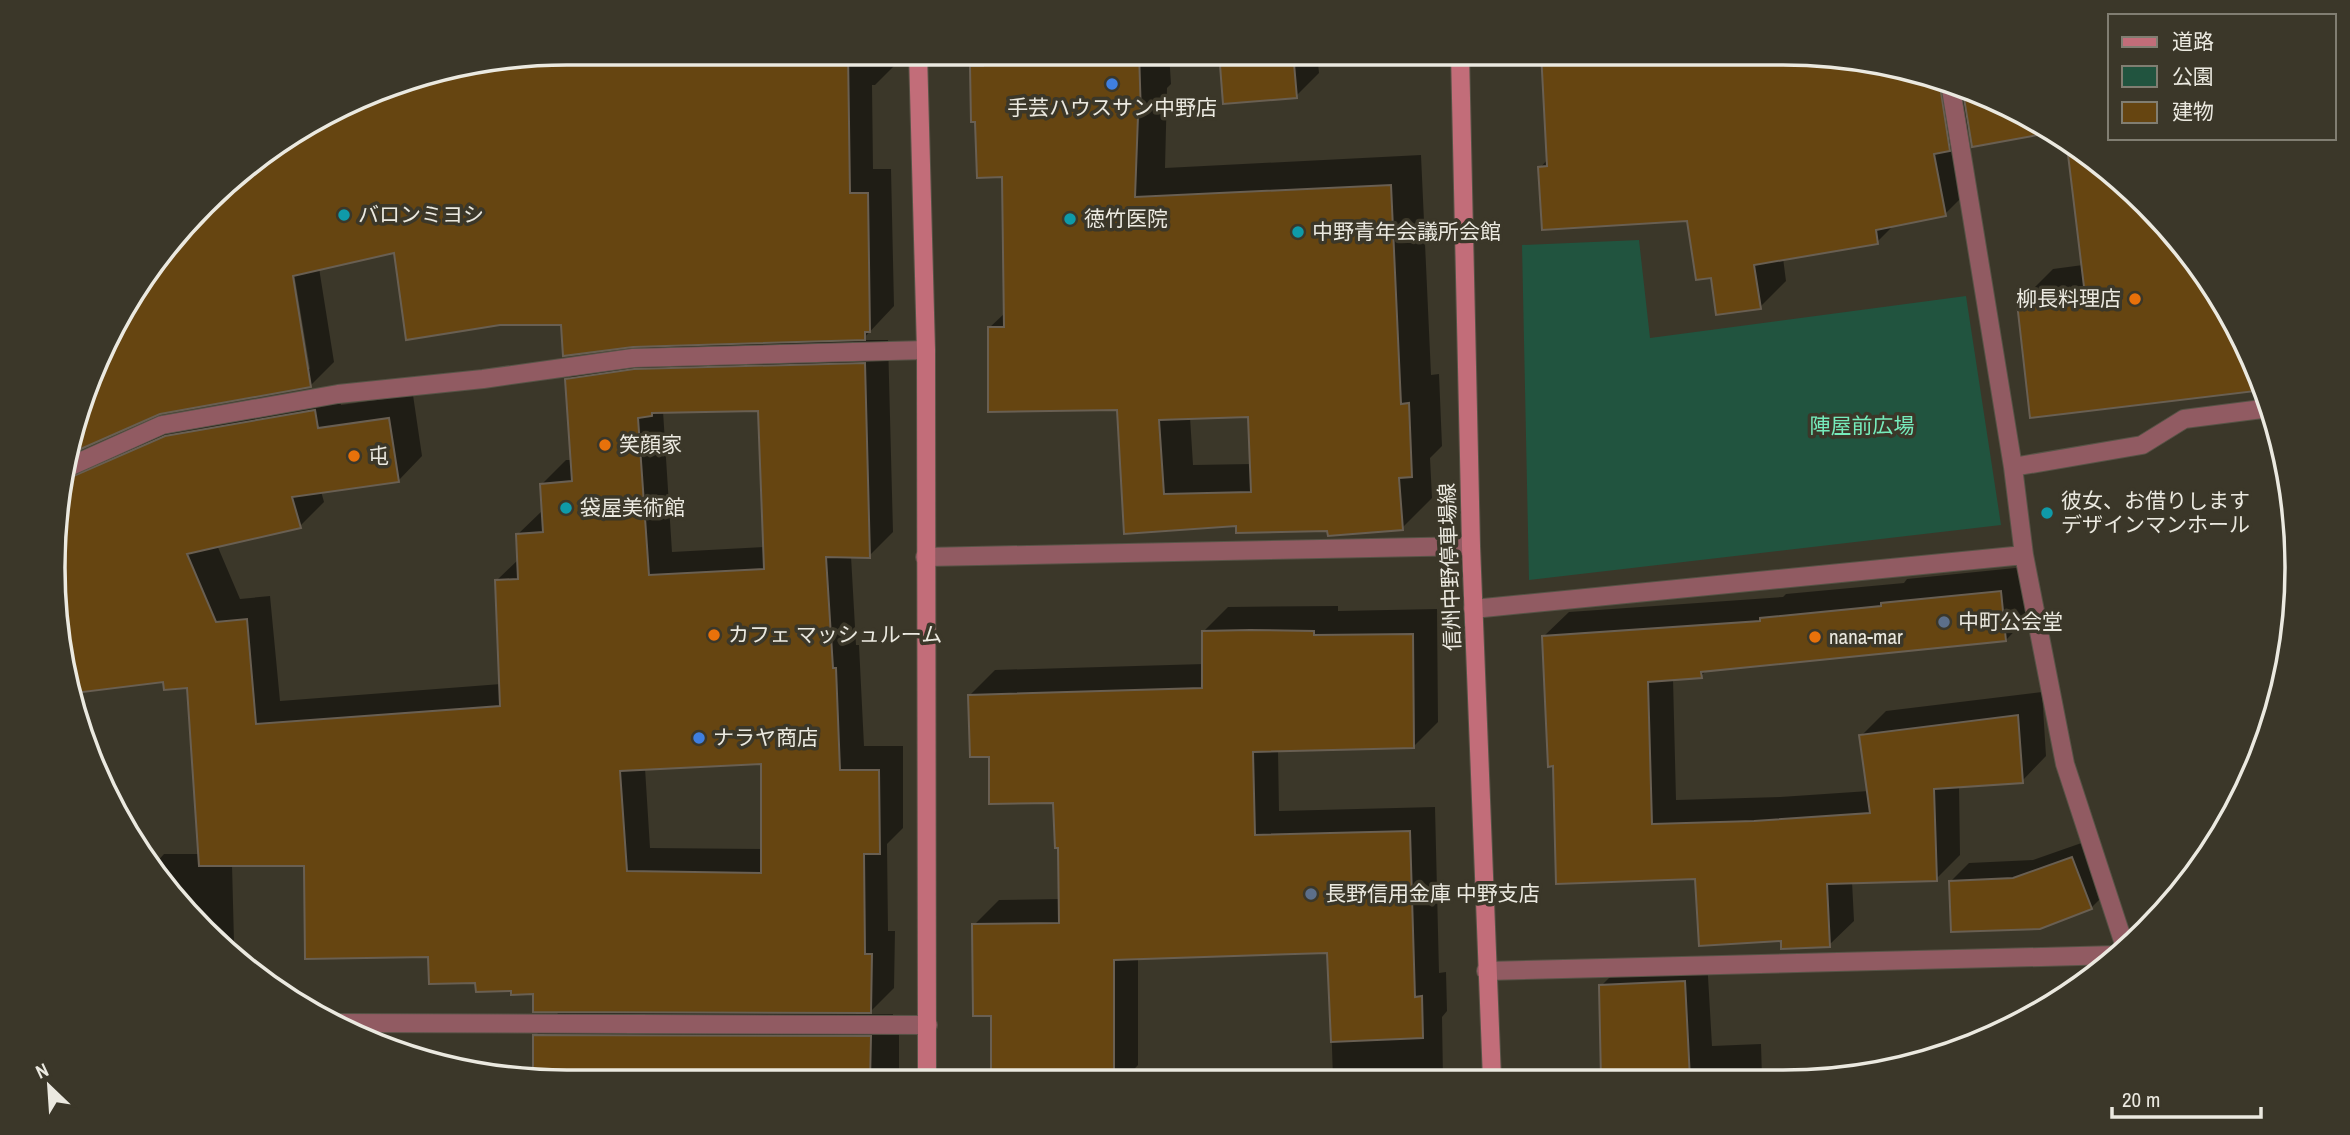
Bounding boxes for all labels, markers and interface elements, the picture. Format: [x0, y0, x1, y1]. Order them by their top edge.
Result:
legend [2108, 14, 2336, 140]
text: 道路 [2172, 27, 2214, 56]
text: 公園 [2172, 62, 2214, 91]
marker: 手芸ハウスサン中野店 [1104, 76, 1120, 92]
place label: 手芸ハウスサン中野店 [1007, 93, 1217, 122]
text: 建物 [2172, 97, 2214, 126]
place label: バロンミヨシ [358, 200, 484, 229]
place label: 徳竹医院 [1084, 204, 1168, 233]
marker: バロンミヨシ [336, 207, 352, 223]
marker: 徳竹医院 [1062, 211, 1078, 227]
place label: 中野青年会議所会館 [1312, 217, 1501, 246]
marker: 中野青年会議所会館 [1290, 224, 1306, 240]
place label: 柳長料理店 [2016, 284, 2121, 313]
marker: 柳長料理店 [2127, 291, 2143, 307]
park label: 陣屋前広場 [1810, 411, 1915, 440]
place label: 笑顔家 [619, 430, 682, 459]
marker: 笑顔家 [597, 437, 613, 453]
place label: 屯 [368, 441, 389, 470]
marker: 屯 [346, 448, 362, 464]
street label: 信州中野停車場線 [1432, 483, 1467, 651]
place label: 彼女、お借りします デザインマンホール [2061, 486, 2250, 539]
place label: 袋屋美術館 [580, 493, 685, 522]
marker: 袋屋美術館 [558, 500, 574, 516]
marker: 彼女、お借りします デザインマンホール [2039, 505, 2055, 521]
place label: 中町公会堂 [1958, 607, 2063, 636]
marker: 中町公会堂 [1936, 614, 1952, 630]
place label: カフェ マッシュルーム [728, 620, 942, 649]
place label: nana-mar [1829, 622, 1903, 651]
marker: カフェ マッシュルーム [706, 627, 722, 643]
marker: nana-mar [1807, 629, 1823, 645]
place label: ナラヤ商店 [713, 723, 818, 752]
marker: ナラヤ商店 [691, 730, 707, 746]
place label: 長野信用金庫 中野支店 [1325, 879, 1540, 908]
marker: 長野信用金庫 中野支店 [1303, 886, 1319, 902]
north arrow [14, 1051, 84, 1121]
text: N [31, 1056, 52, 1085]
scale bar [2112, 1076, 2261, 1120]
text: 20 m [2122, 1085, 2160, 1114]

